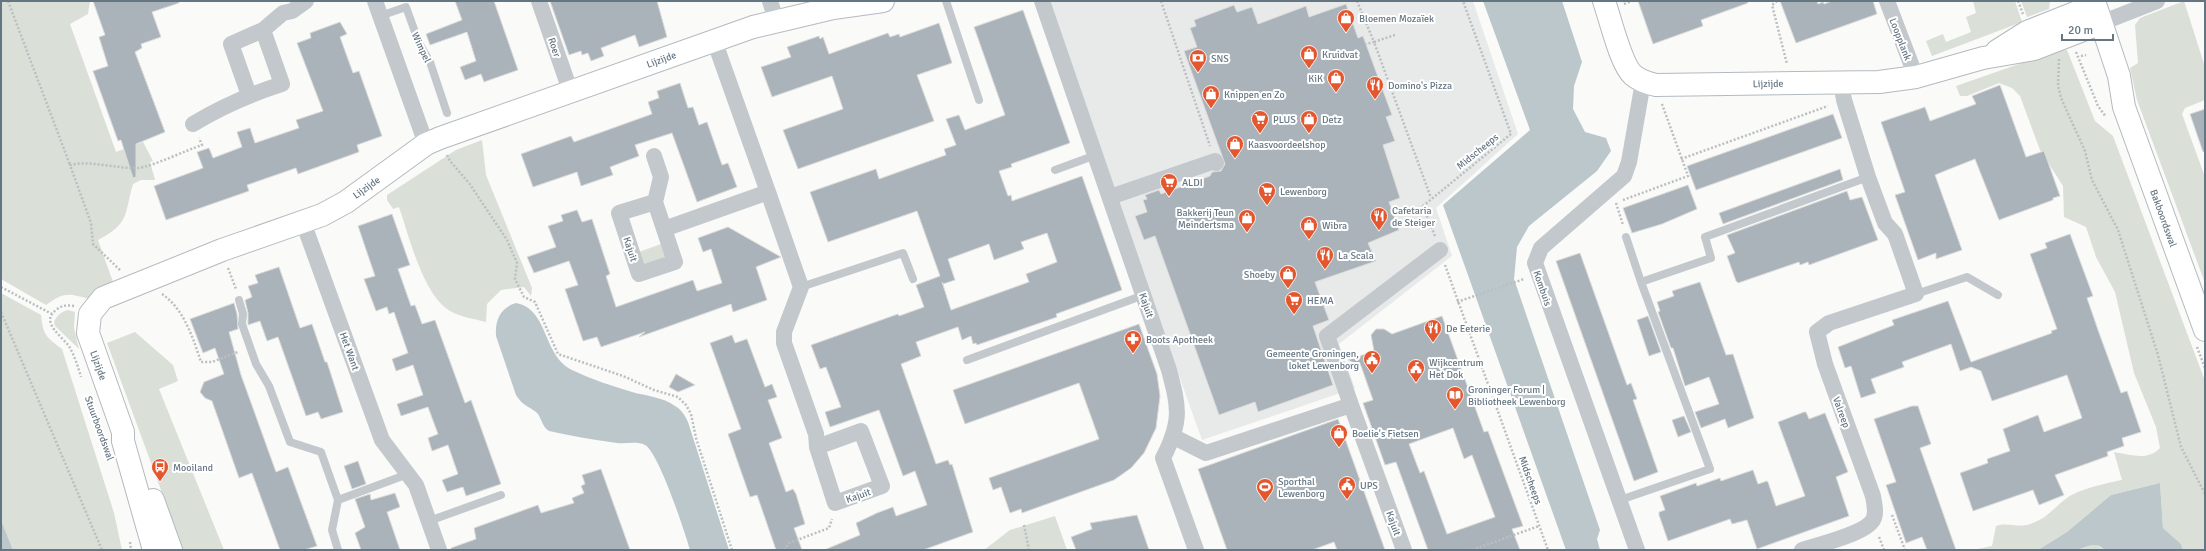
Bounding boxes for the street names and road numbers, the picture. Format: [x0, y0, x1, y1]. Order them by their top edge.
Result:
street label: Loopplank [1886, 16, 1914, 62]
street label: Wimpel [409, 30, 433, 65]
street label: Roer [545, 36, 563, 59]
street label: Lijzijde [645, 49, 678, 71]
street label: Lijzijde [1753, 78, 1784, 90]
street label: Midscheeps [1454, 131, 1501, 172]
street label: Lijzijde [351, 174, 383, 202]
street label: Bakboordswal [2147, 188, 2179, 249]
street label: Kajuit [620, 235, 640, 264]
street label: Kombuis [1530, 269, 1554, 308]
street label: Kajuit [1136, 291, 1156, 320]
street label: Het Want [337, 331, 362, 372]
street label: Lijzijde [87, 349, 109, 382]
street label: Stuurboordswal [82, 394, 116, 462]
street label: Valreep [1830, 395, 1852, 430]
street label: Midscheeps [1516, 455, 1545, 507]
street label: Kajuit [844, 486, 873, 506]
street label: Kajuit [1383, 509, 1403, 538]

